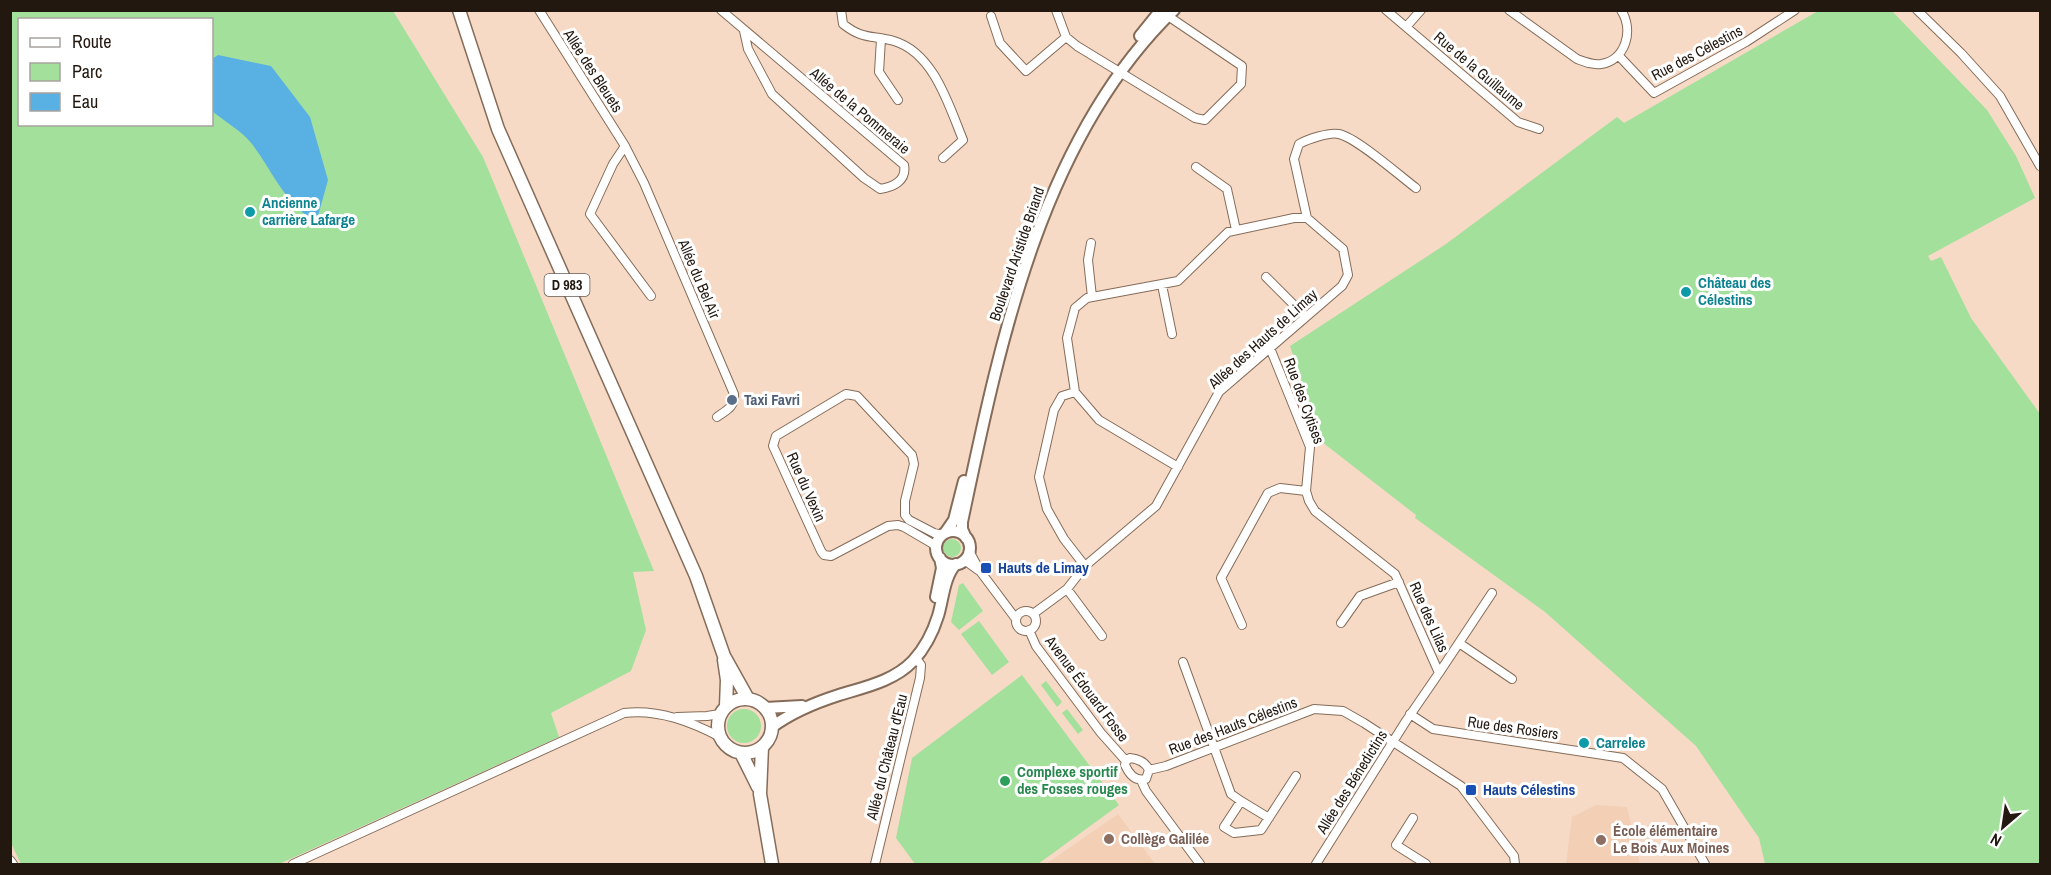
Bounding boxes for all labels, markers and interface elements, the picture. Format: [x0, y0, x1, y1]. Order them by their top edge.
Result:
legend [18, 18, 213, 126]
street label: Rue des Célestins [1647, 20, 1746, 85]
street label: Allée des Bleuets [558, 24, 628, 116]
street label: Rue de la Guillaume [1430, 27, 1529, 115]
text: Route [72, 29, 111, 54]
text: Parc [72, 59, 102, 84]
street label: Allée de la Pommeraie [805, 62, 915, 159]
text: Eau [72, 89, 98, 114]
street label: Boulevard Aristide Briand [984, 184, 1049, 324]
place label: Ancienne carrière Lafarge [262, 192, 355, 230]
marker: Ancienne carrière Lafarge [243, 205, 257, 219]
street label: Allée du Bel Air [673, 235, 726, 322]
place label: Château des Célestins [1698, 272, 1771, 310]
road number: D 983 [544, 274, 590, 296]
street label: Allée des Hauts de Limay [1203, 283, 1322, 394]
marker: Château des Célestins [1679, 285, 1693, 299]
street label: Rue des Cytises [1279, 355, 1330, 447]
place label: Taxi Favri [744, 389, 800, 410]
marker: Taxi Favri [725, 393, 739, 407]
street label: Rue du Vexin [782, 449, 831, 525]
place label: Hauts de Limay [998, 557, 1089, 578]
marker: Hauts de Limay [979, 561, 993, 575]
street label: Rue des Lilas [1405, 578, 1454, 655]
street label: Avenue Édouard Fosse [1040, 631, 1134, 746]
street label: Rue des Hauts Célestins [1166, 691, 1300, 760]
street label: Allée du Château d'Eau [860, 692, 912, 823]
street label: Rue des Rosiers [1466, 711, 1560, 744]
street label: Allée des Bénedictins [1311, 726, 1392, 839]
place label: Carrelee [1596, 732, 1645, 753]
marker: Carrelee [1577, 736, 1591, 750]
place label: Complexe sportif des Fosses rouges [1017, 761, 1128, 799]
marker: Complexe sportif des Fosses rouges [998, 774, 1012, 788]
place label: Hauts Célestins [1483, 779, 1575, 800]
marker: Hauts Célestins [1464, 783, 1478, 797]
north arrow [1973, 797, 2033, 857]
place label: École élémentaire Le Bois Aux Moines [1613, 820, 1730, 858]
place label: Collège Galilée [1121, 828, 1209, 849]
text: N [1986, 828, 2005, 852]
marker: Collège Galilée [1102, 832, 1116, 846]
marker: École élémentaire Le Bois Aux Moines [1594, 833, 1608, 847]

